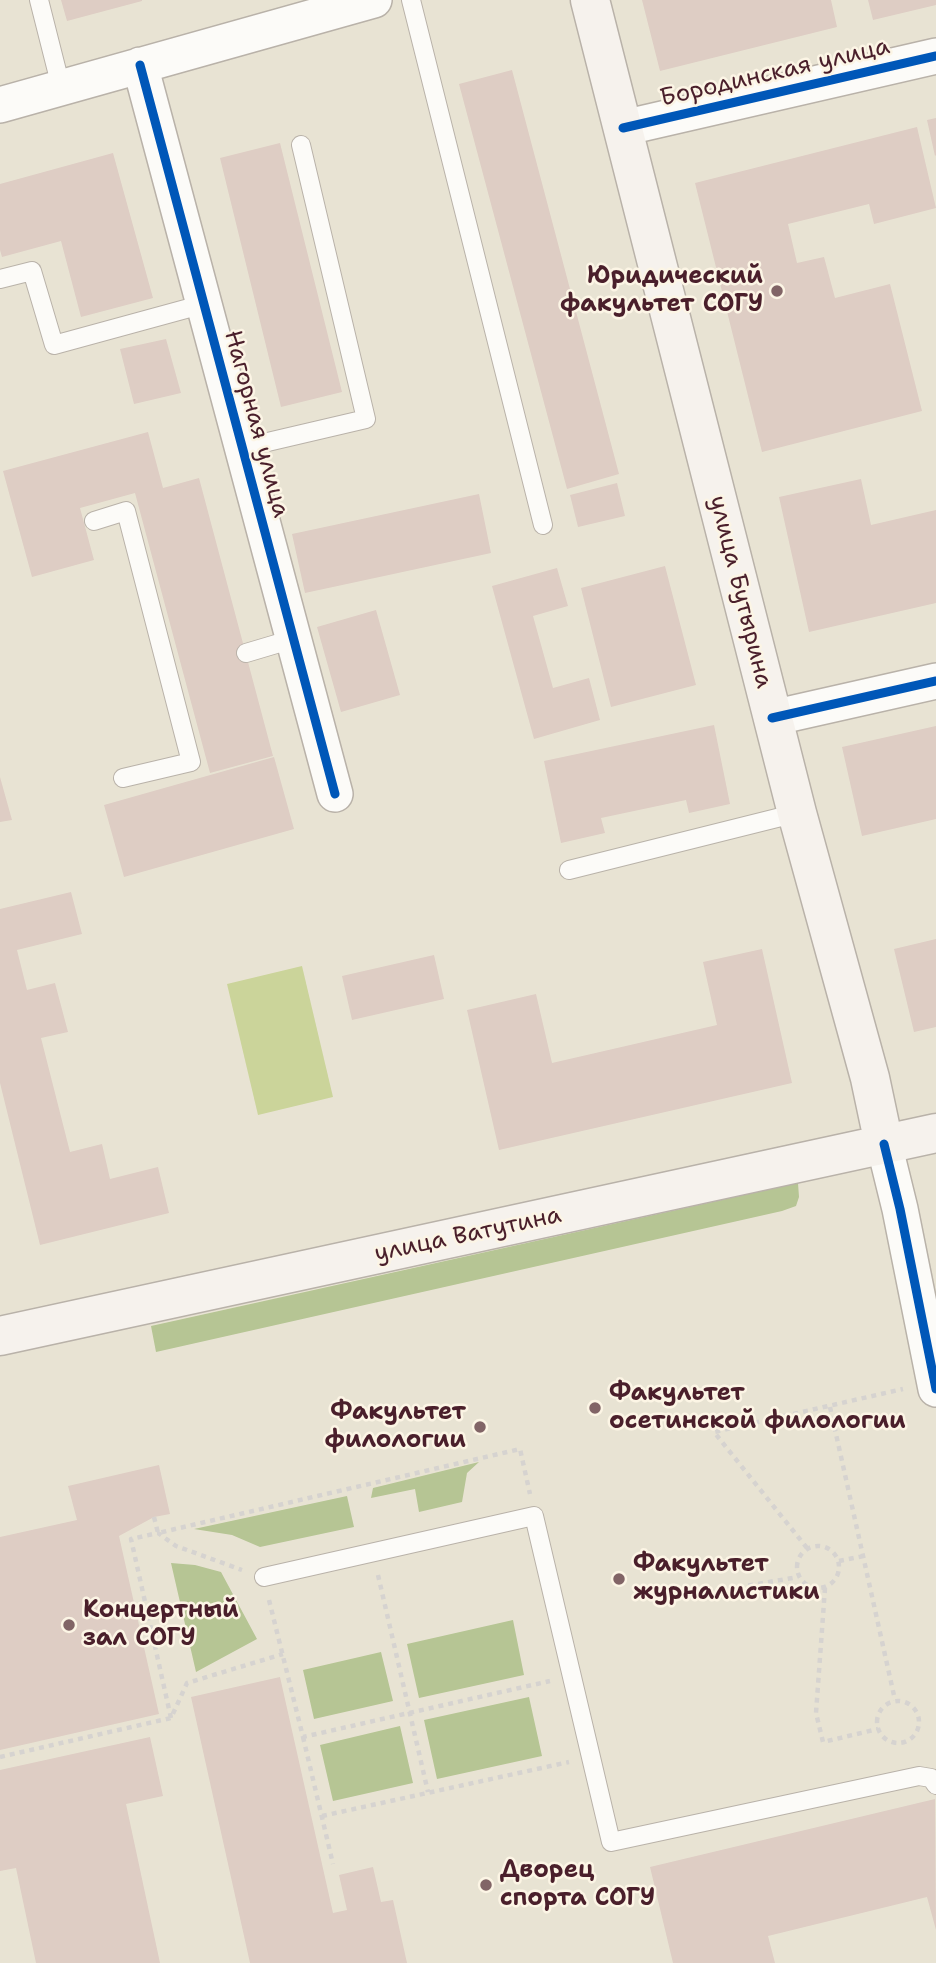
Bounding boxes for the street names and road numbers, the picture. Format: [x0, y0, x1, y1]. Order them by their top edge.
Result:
street label: Бородинская улица [657, 33, 893, 113]
street label: Нагорная улица [217, 327, 295, 521]
street label: улица Бутырина [702, 493, 778, 691]
street label: улица Ватутина [372, 1201, 564, 1269]

